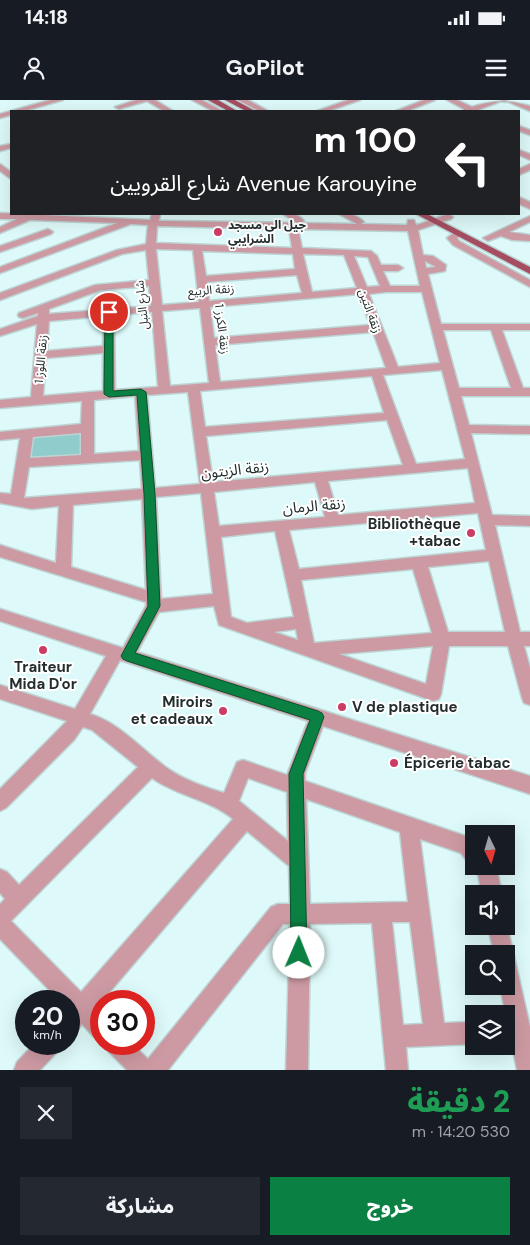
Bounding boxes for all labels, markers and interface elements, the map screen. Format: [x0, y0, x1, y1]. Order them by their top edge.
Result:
text: 14:18 [25, 5, 68, 30]
text: GoPilot [226, 53, 304, 82]
icon: person [20, 54, 48, 82]
icon: menu [482, 54, 510, 82]
text: 100 m [314, 117, 417, 163]
icon: left [435, 130, 500, 195]
text: Avenue Karouyine شارع القرويين [110, 169, 417, 198]
place label: جيل الي مسجد الشرايبي [228, 217, 306, 249]
marker: جيل الي مسجد الشرايبي [212, 226, 224, 238]
street label: شارع النبل [131, 279, 154, 330]
street label: زنقة الربيع [187, 280, 235, 301]
street label: زنقة التين [355, 287, 385, 335]
pin [88, 291, 130, 333]
icon: arrive [95, 298, 123, 326]
street label: زنقة الكرز 1 [211, 303, 233, 355]
street label: زنقة اللوز 1 [31, 334, 51, 384]
street label: زنقة الزيتون [200, 456, 270, 484]
street label: زنقة الرمان [282, 493, 346, 519]
place label: Bibliothèque +tabac [368, 514, 461, 551]
marker: Bibliothèque +tabac [465, 527, 477, 539]
marker: Traiteur Mida D'or [37, 644, 49, 656]
place label: Traiteur Mida D'or [9, 657, 77, 694]
place label: Miroirs et cadeaux [131, 692, 213, 729]
place label: V de plastique [352, 697, 458, 717]
marker: V de plastique [336, 701, 348, 713]
marker: Miroirs et cadeaux [217, 705, 229, 717]
place label: Épicerie tabac [404, 753, 511, 773]
marker: Épicerie tabac [388, 757, 400, 769]
north arrow [465, 825, 515, 875]
map controls [465, 825, 515, 1055]
button: sound [465, 885, 515, 935]
position arrow [272, 926, 324, 978]
button: search [465, 945, 515, 995]
speed limit sign: 30 [90, 990, 155, 1055]
text: 20 [32, 1000, 63, 1033]
button: layers [465, 1005, 515, 1055]
text: km/h [33, 1027, 62, 1043]
text: 2 دقيقة [407, 1082, 510, 1121]
button: close [20, 1087, 72, 1139]
text: 530 m · 14:20 [412, 1121, 510, 1142]
button: مشاركة [20, 1177, 260, 1235]
button: خروج [270, 1177, 510, 1235]

